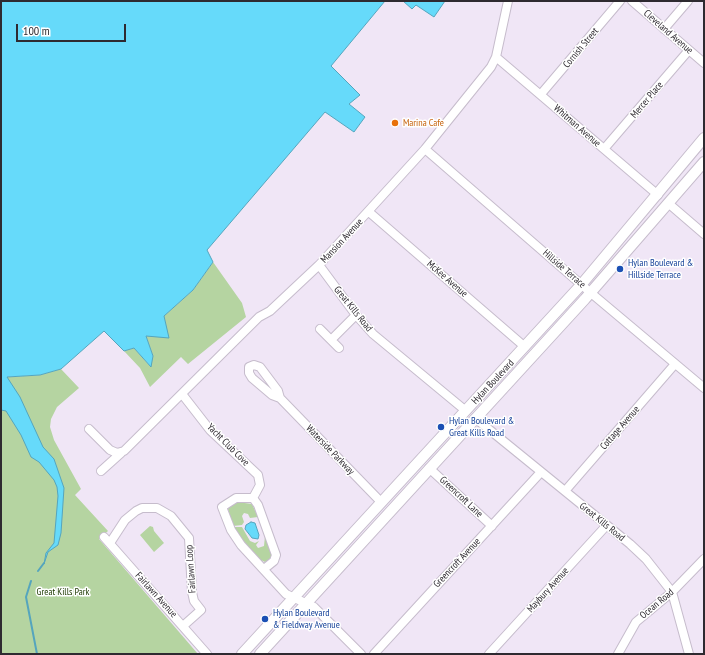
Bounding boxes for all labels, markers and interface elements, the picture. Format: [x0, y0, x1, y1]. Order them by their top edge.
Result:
street label: Cleveland Avenue [641, 7, 695, 57]
scale bar [18, 16, 128, 42]
text: 100 m [23, 23, 50, 38]
street label: Cornish Street [561, 26, 601, 70]
street label: Mercer Place [628, 79, 666, 121]
street label: Whitman Avenue [551, 102, 603, 150]
place label: Marina Cafe [403, 117, 444, 129]
marker: Marina Cafe [390, 118, 400, 128]
street label: Mansion Avenue [318, 216, 366, 266]
street label: Hillside Terrace [540, 247, 588, 291]
place label: Hylan Boulevard & Hillside Terrace [628, 257, 693, 280]
street label: McKee Avenue [424, 258, 470, 300]
marker: Hylan Boulevard & Hillside Terrace [615, 264, 625, 274]
street label: Great Kills Road [331, 284, 375, 334]
street label: Hylan Boulevard [469, 357, 517, 407]
street label: Cottage Avenue [598, 404, 642, 452]
place label: Hylan Boulevard & Great Kills Road [449, 415, 514, 438]
street label: Yacht Club Cove [204, 421, 252, 469]
marker: Hylan Boulevard & Great Kills Road [436, 422, 446, 432]
street label: Waterside Parkway [303, 423, 357, 477]
street label: Greencroft Lane [437, 474, 485, 520]
street label: Great Kills Road [577, 500, 627, 544]
street label: Greencroft Avenue [431, 536, 483, 590]
street label: Fairlawn Loop [183, 544, 199, 594]
street label: Maybury Avenue [525, 565, 571, 615]
street label: Fairlawn Avenue [132, 570, 180, 620]
park label: Great Kills Park [37, 586, 89, 598]
street label: Ocean Road [638, 586, 676, 622]
place label: Hylan Boulevard & Fieldway Avenue [273, 607, 340, 630]
marker: Hylan Boulevard & Fieldway Avenue [260, 614, 270, 624]

